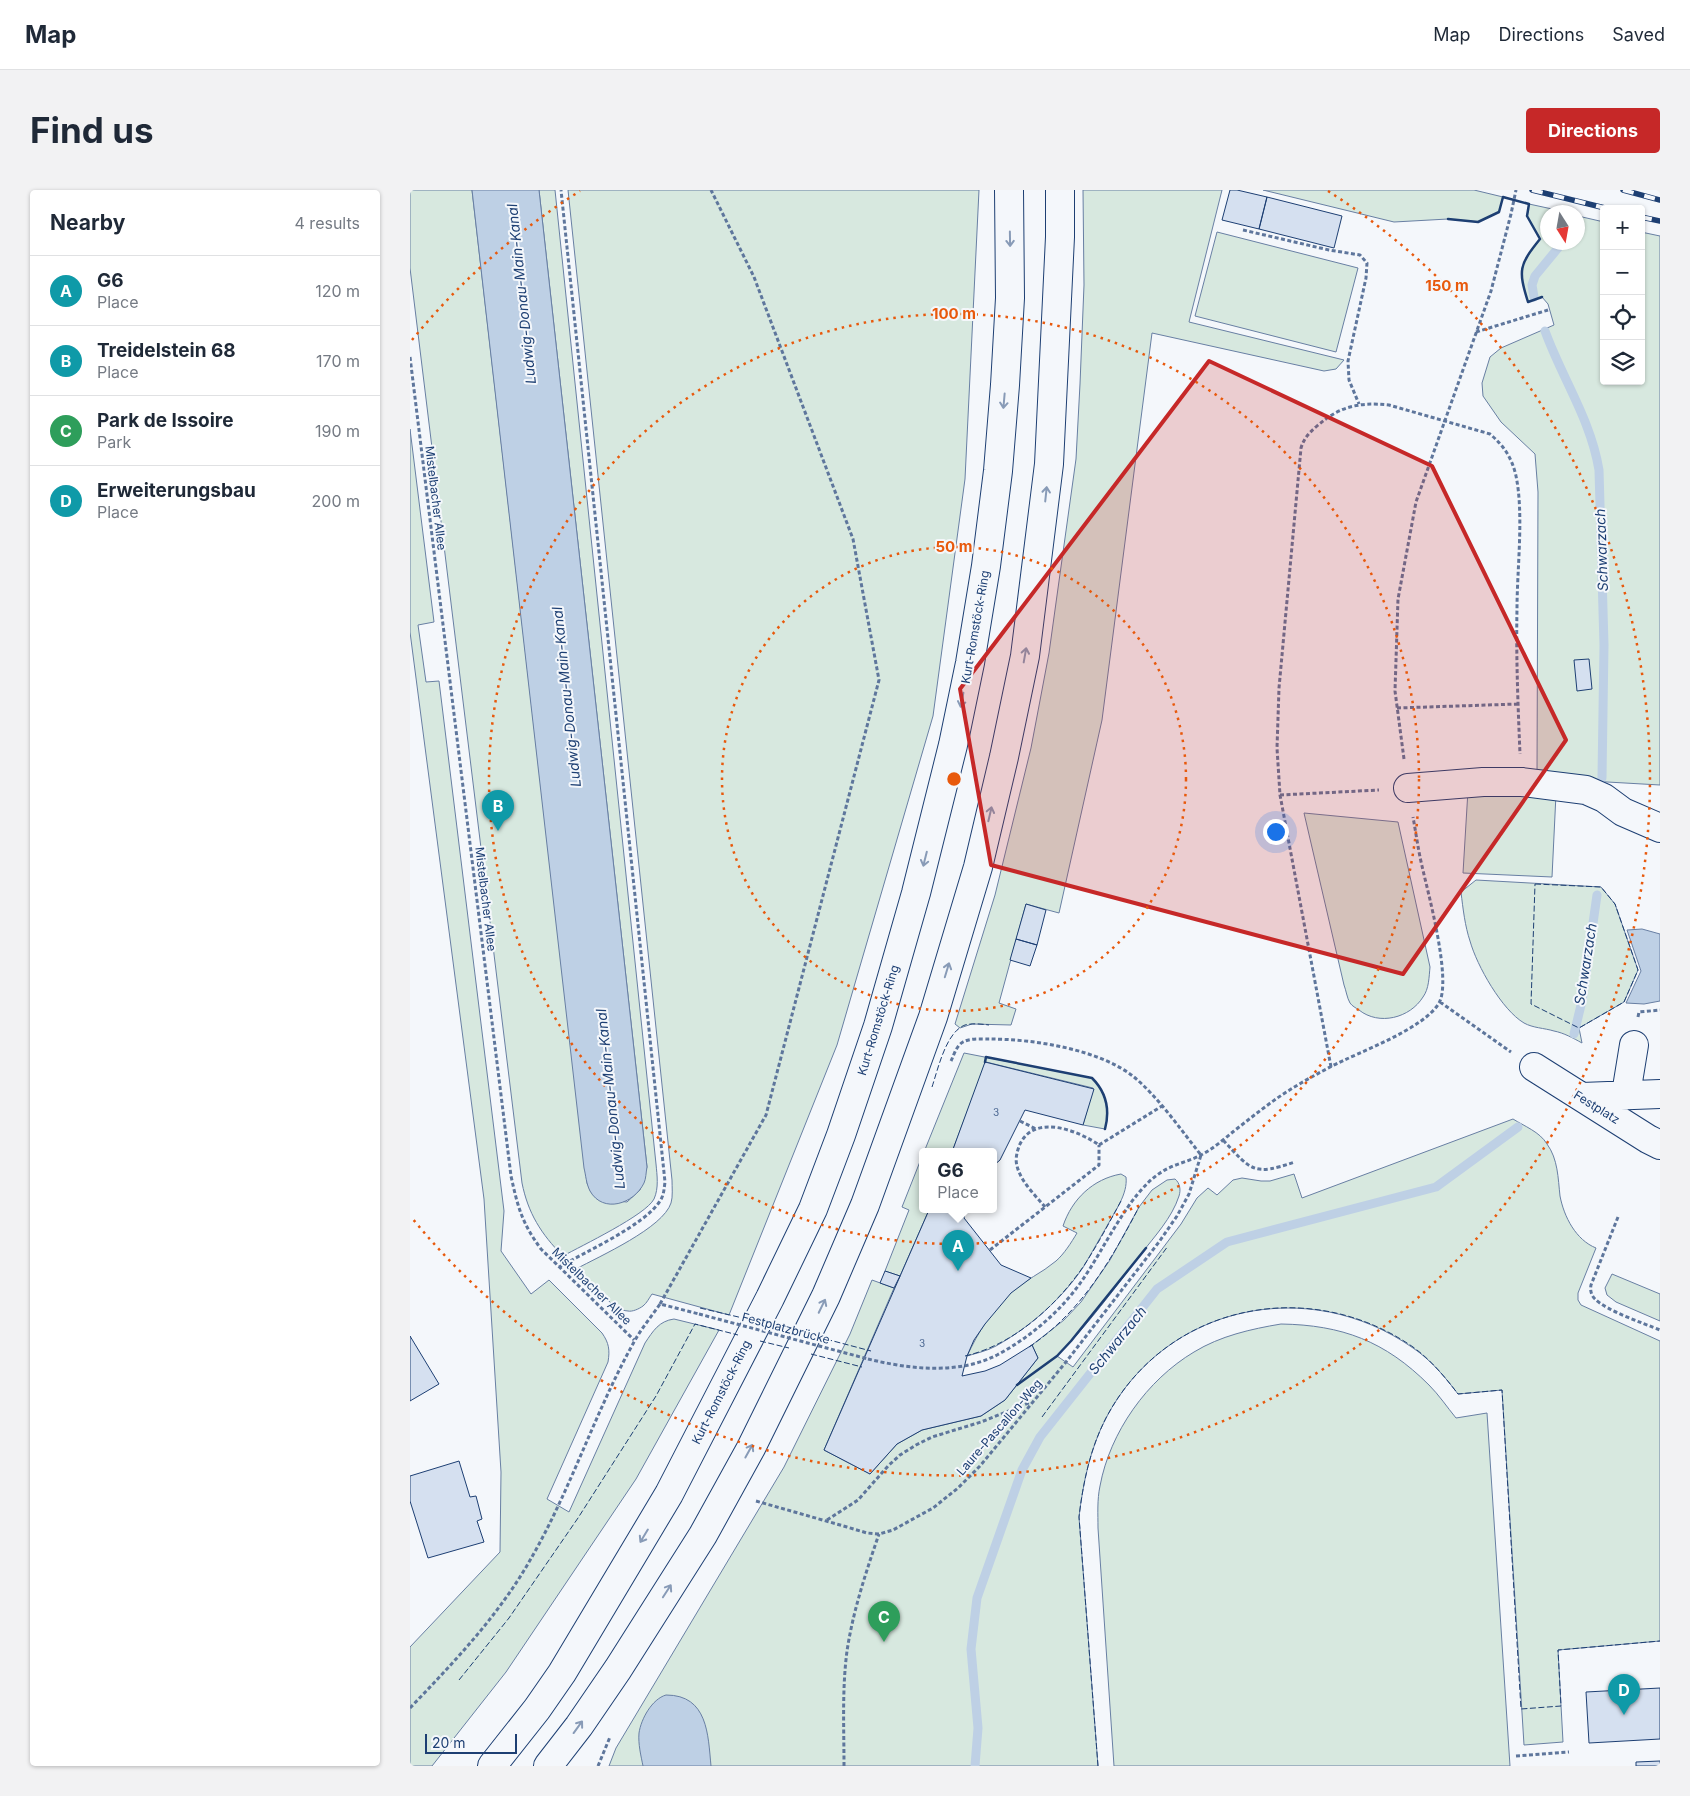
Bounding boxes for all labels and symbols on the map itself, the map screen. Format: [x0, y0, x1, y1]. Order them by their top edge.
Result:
water label: Ludwig-Donau-Main-Kanal [503, 202, 539, 385]
north arrow [1540, 205, 1585, 250]
one-way arrow [1005, 230, 1014, 246]
text: 150 m [1425, 276, 1469, 295]
text: 100 m [932, 304, 976, 323]
one-way arrow [999, 393, 1008, 409]
street label: Mistelbacher Allee [422, 445, 450, 551]
one-way arrow [1041, 486, 1051, 502]
water label: Schwarzach [1591, 508, 1611, 592]
text: 50 m [936, 537, 972, 556]
street label: Kurt-Romstöck-Ring [958, 569, 992, 685]
water label: Ludwig-Donau-Main-Kanal [548, 605, 584, 788]
one-way arrow [1020, 647, 1030, 663]
one-way arrow [957, 692, 967, 708]
centre of rings [945, 770, 963, 788]
pin: B [482, 790, 514, 831]
one-way arrow [986, 806, 995, 822]
your location [1263, 819, 1289, 845]
street label: Mistelbacher Allee [472, 846, 500, 952]
one-way arrow [919, 850, 929, 866]
water label: Schwarzach [1570, 922, 1600, 1006]
street label: Kurt-Romstöck-Ring [854, 963, 902, 1077]
one-way arrow [942, 963, 952, 979]
water label: Ludwig-Donau-Main-Kanal [592, 1007, 628, 1190]
street label: Festplatz [1571, 1087, 1623, 1127]
house number: 3 [993, 1106, 999, 1118]
pin: A [942, 1230, 974, 1271]
street label: Mistelbacher Allee [549, 1244, 635, 1328]
one-way arrow [817, 1299, 827, 1314]
water label: Schwarzach [1084, 1303, 1150, 1377]
street label: Festplatzbrücke [740, 1309, 832, 1347]
street label: Kurt-Romstöck-Ring [688, 1337, 754, 1447]
house number: 3 [919, 1337, 925, 1349]
street label: Laure-Pascallon-Weg [953, 1376, 1045, 1478]
one-way arrow [745, 1445, 755, 1459]
one-way arrow [638, 1528, 648, 1542]
one-way arrow [662, 1585, 672, 1599]
pin: C [868, 1601, 900, 1642]
pin: D [1608, 1674, 1640, 1715]
one-way arrow [573, 1720, 583, 1734]
scale bar [425, 1731, 518, 1754]

